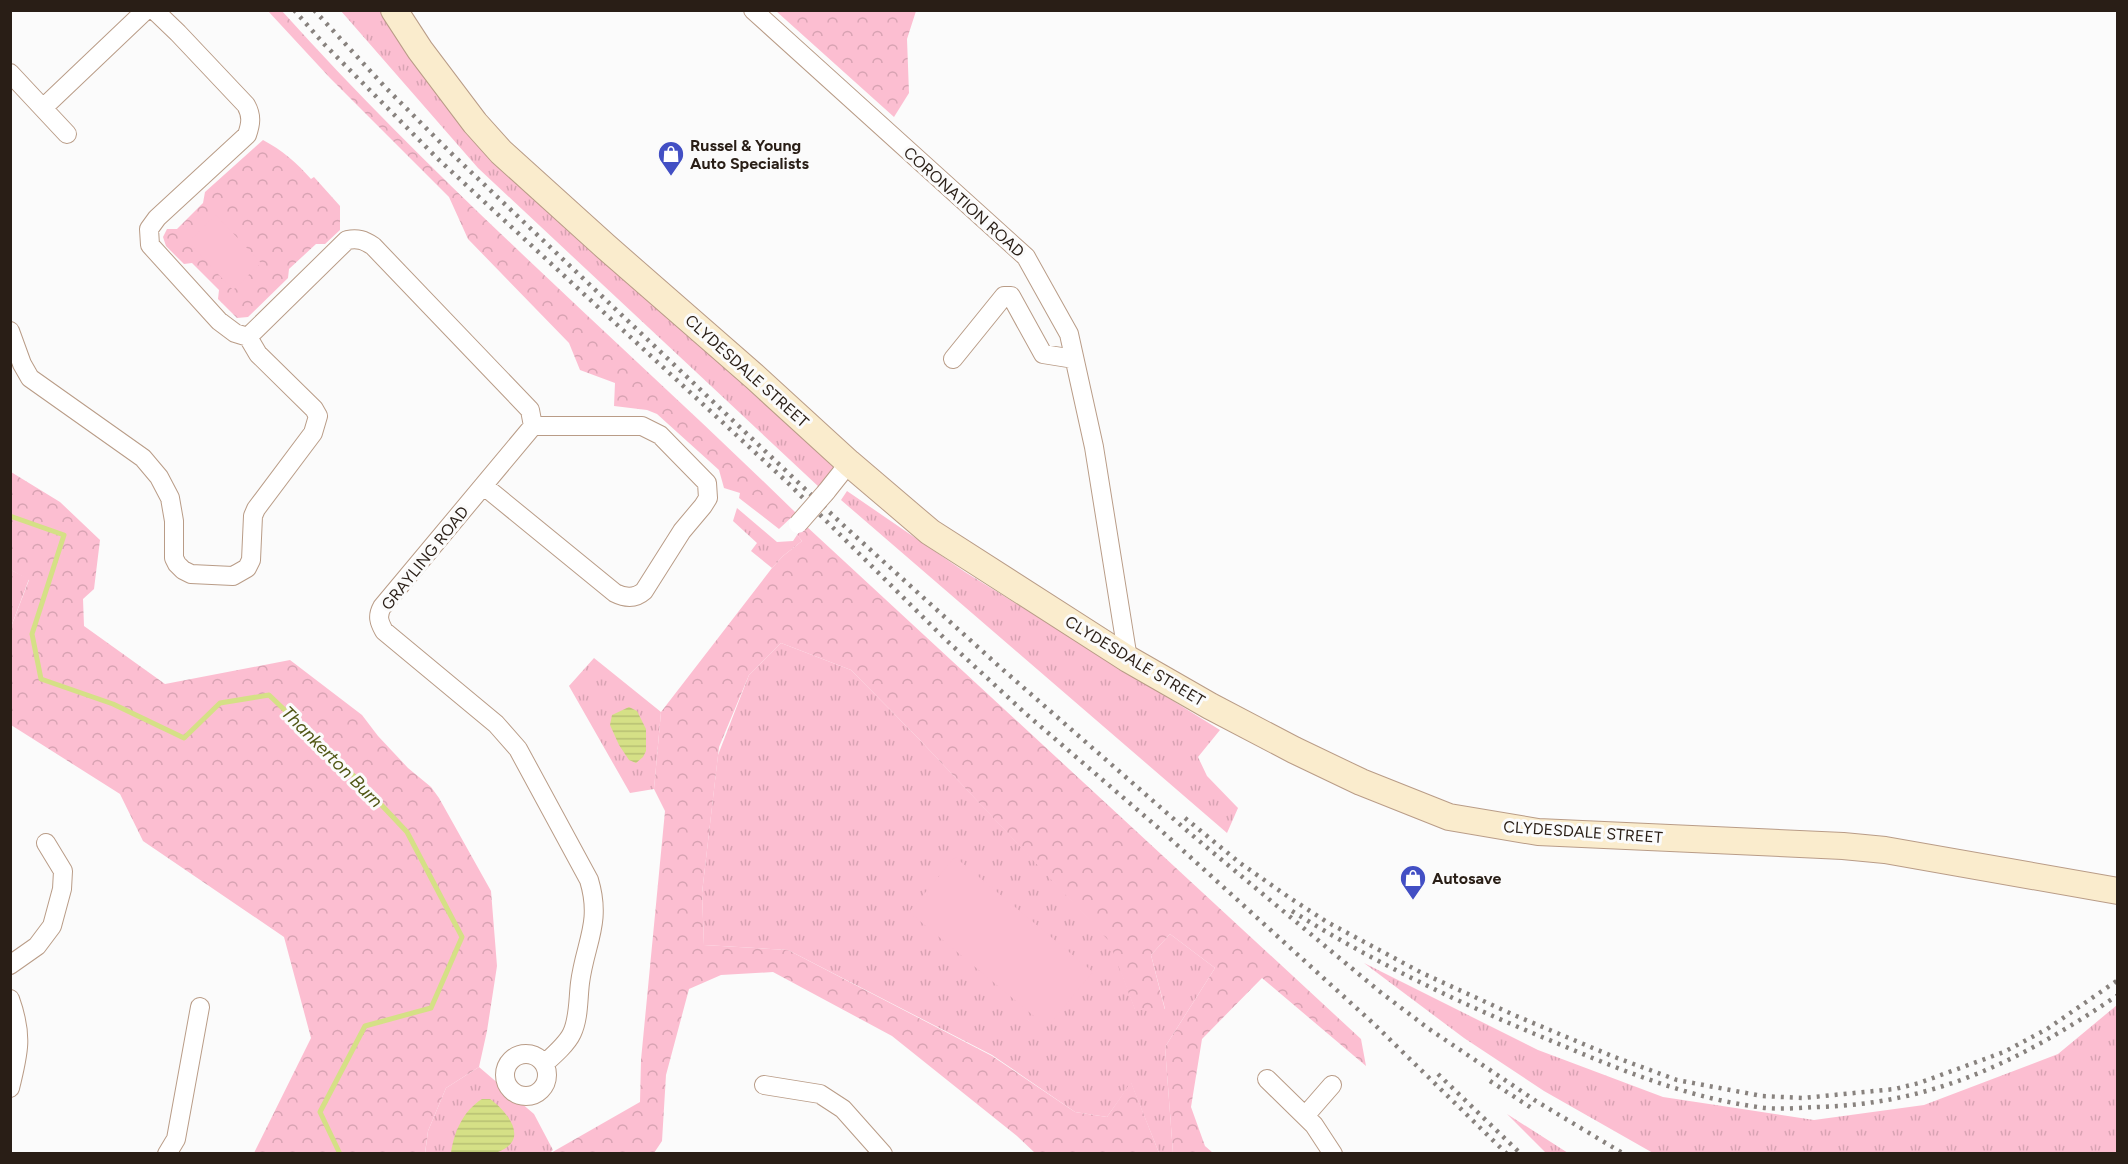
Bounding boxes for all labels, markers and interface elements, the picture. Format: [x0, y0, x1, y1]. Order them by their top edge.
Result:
place label: Russel & Young Auto Specialists [690, 136, 810, 173]
shop icon: Russel & Young Auto Specialists [656, 139, 686, 177]
street label: CORONATION ROAD [900, 143, 1028, 261]
street label: CLYDESDALE STREET [681, 311, 813, 432]
street label: GRAYLING ROAD [377, 502, 473, 614]
street label: CLYDESDALE STREET [1062, 612, 1208, 710]
water label: Thankerton Burn [277, 702, 387, 812]
street label: CLYDESDALE STREET [1503, 817, 1663, 847]
shop icon: Autosave [1398, 863, 1428, 901]
place label: Autosave [1432, 869, 1501, 888]

